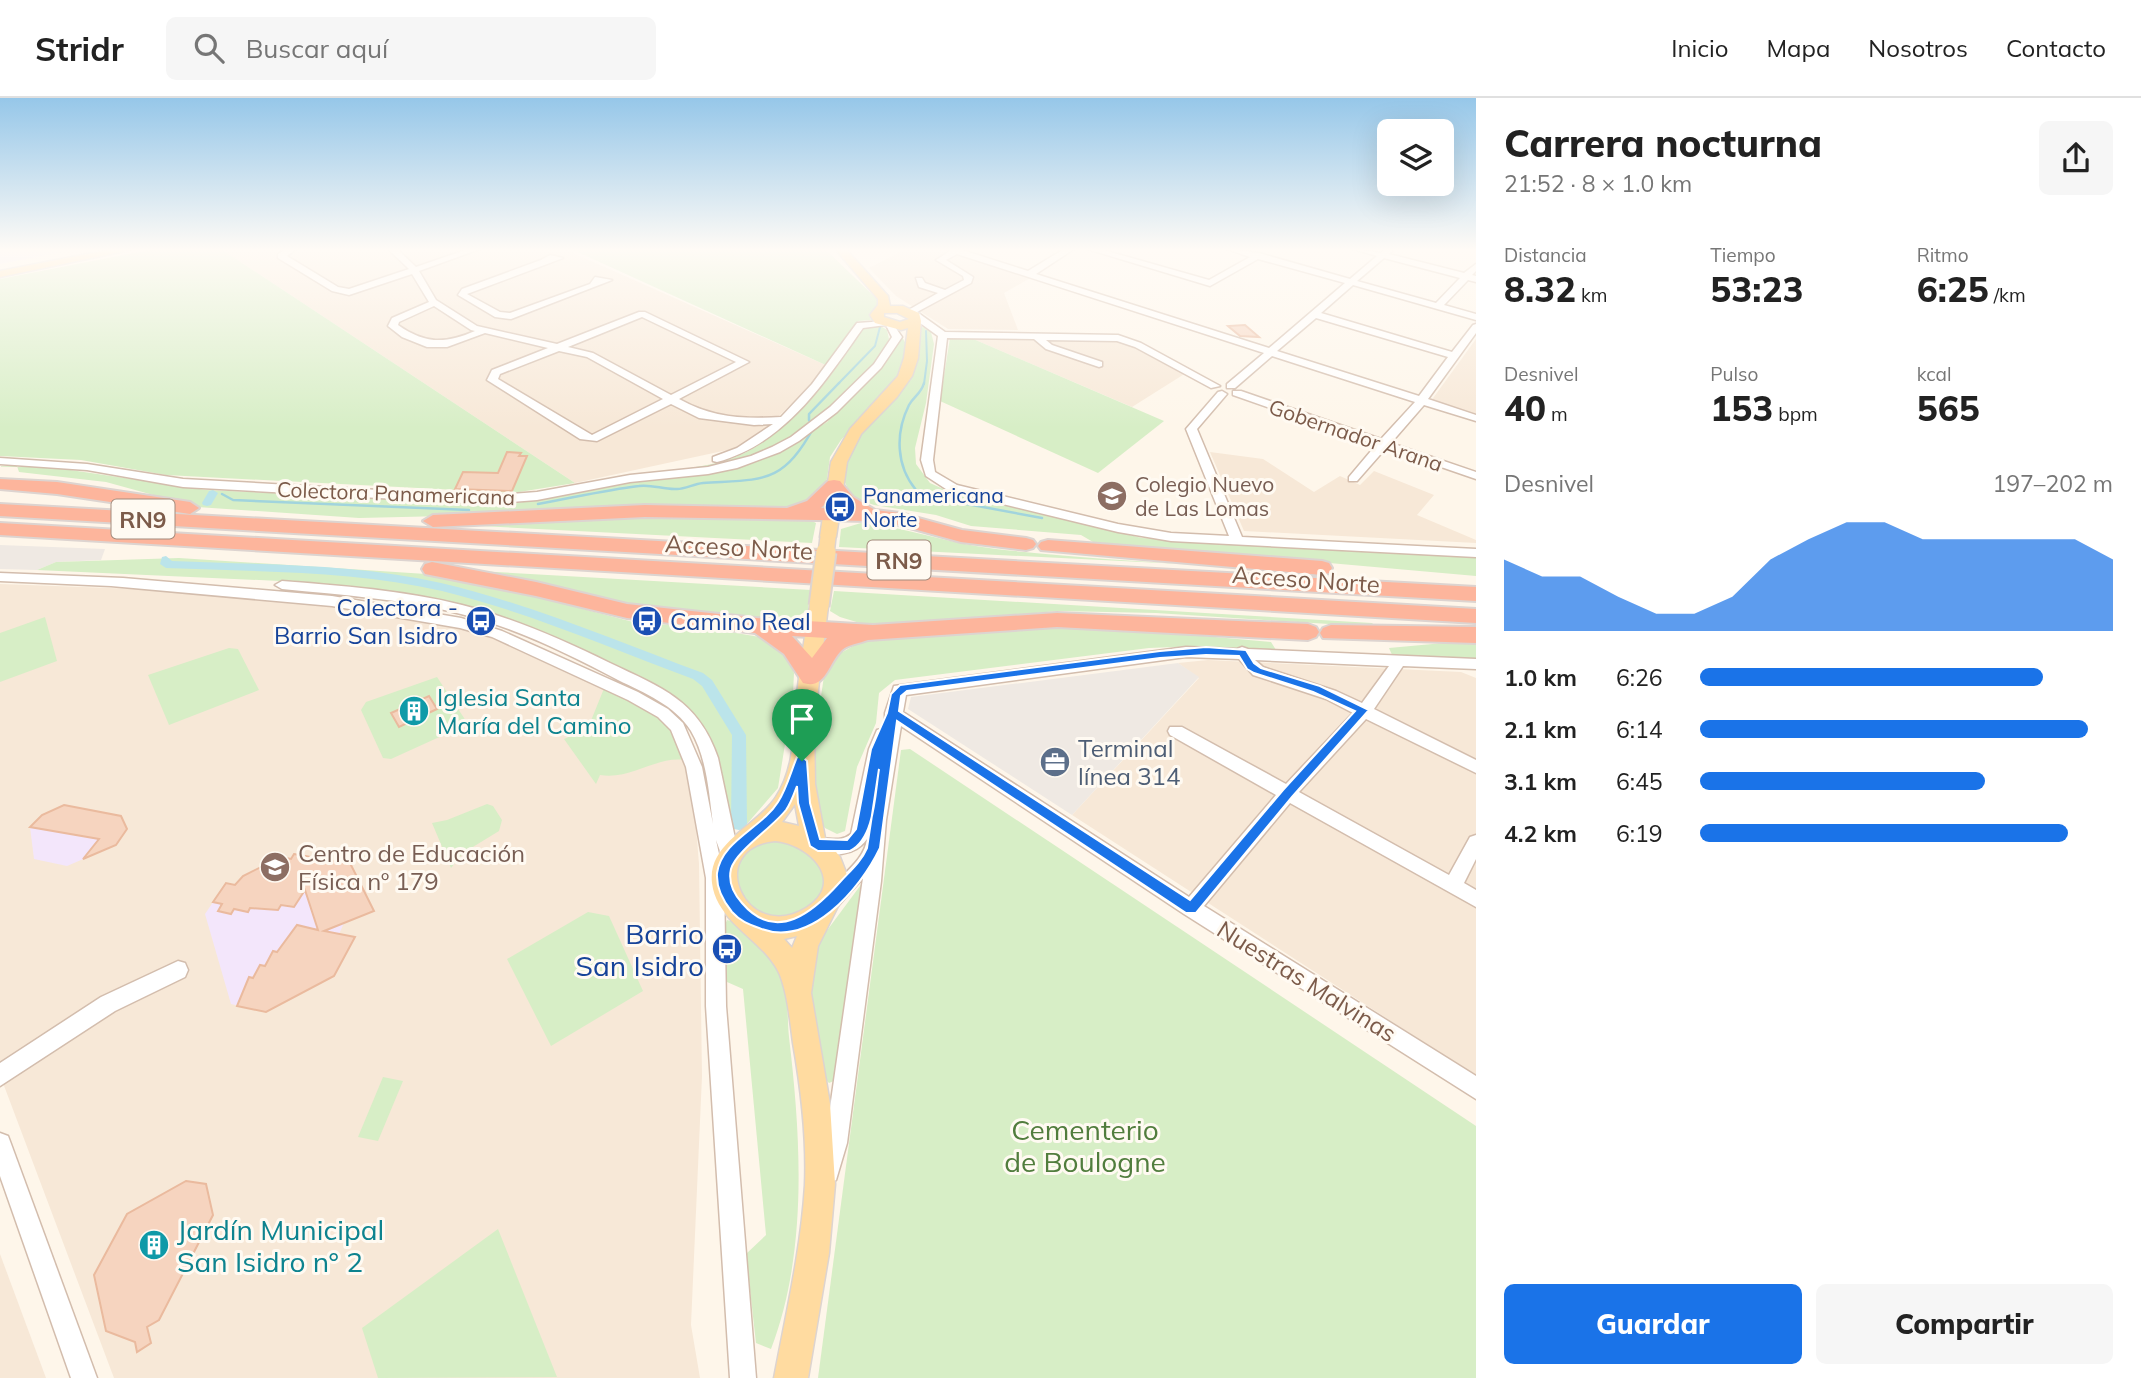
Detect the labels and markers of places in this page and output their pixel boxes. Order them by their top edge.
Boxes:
place label: Colegio Nuevo de Las Lomas [1135,471,1274,521]
school or university icon: Colegio Nuevo de Las Lomas [1095,479,1129,513]
place label: Panamericana Norte [863,482,1004,532]
bus stop icon: Panamericana Norte [823,490,857,524]
place label: Colectora - Barrio San Isidro [274,592,458,650]
bus stop icon: Colectora - Barrio San Isidro [464,604,498,638]
bus stop icon: Camino Real [630,604,664,638]
place label: Camino Real [670,606,811,636]
place label: Iglesia Santa María del Camino [437,682,632,740]
pin [772,689,832,761]
building icon: Iglesia Santa María del Camino [397,694,431,728]
place label: Terminal línea 314 [1078,733,1180,791]
office icon: Terminal línea 314 [1038,745,1072,779]
place label: Centro de Educación Física nº 179 [298,838,525,896]
school or university icon: Centro de Educación Física nº 179 [258,850,292,884]
place label: Barrio San Isidro [575,916,704,983]
bus stop icon: Barrio San Isidro [710,932,744,966]
place label: Jardín Municipal San Isidro n° 2 [177,1212,384,1279]
building icon: Jardín Municipal San Isidro n° 2 [137,1228,171,1262]

